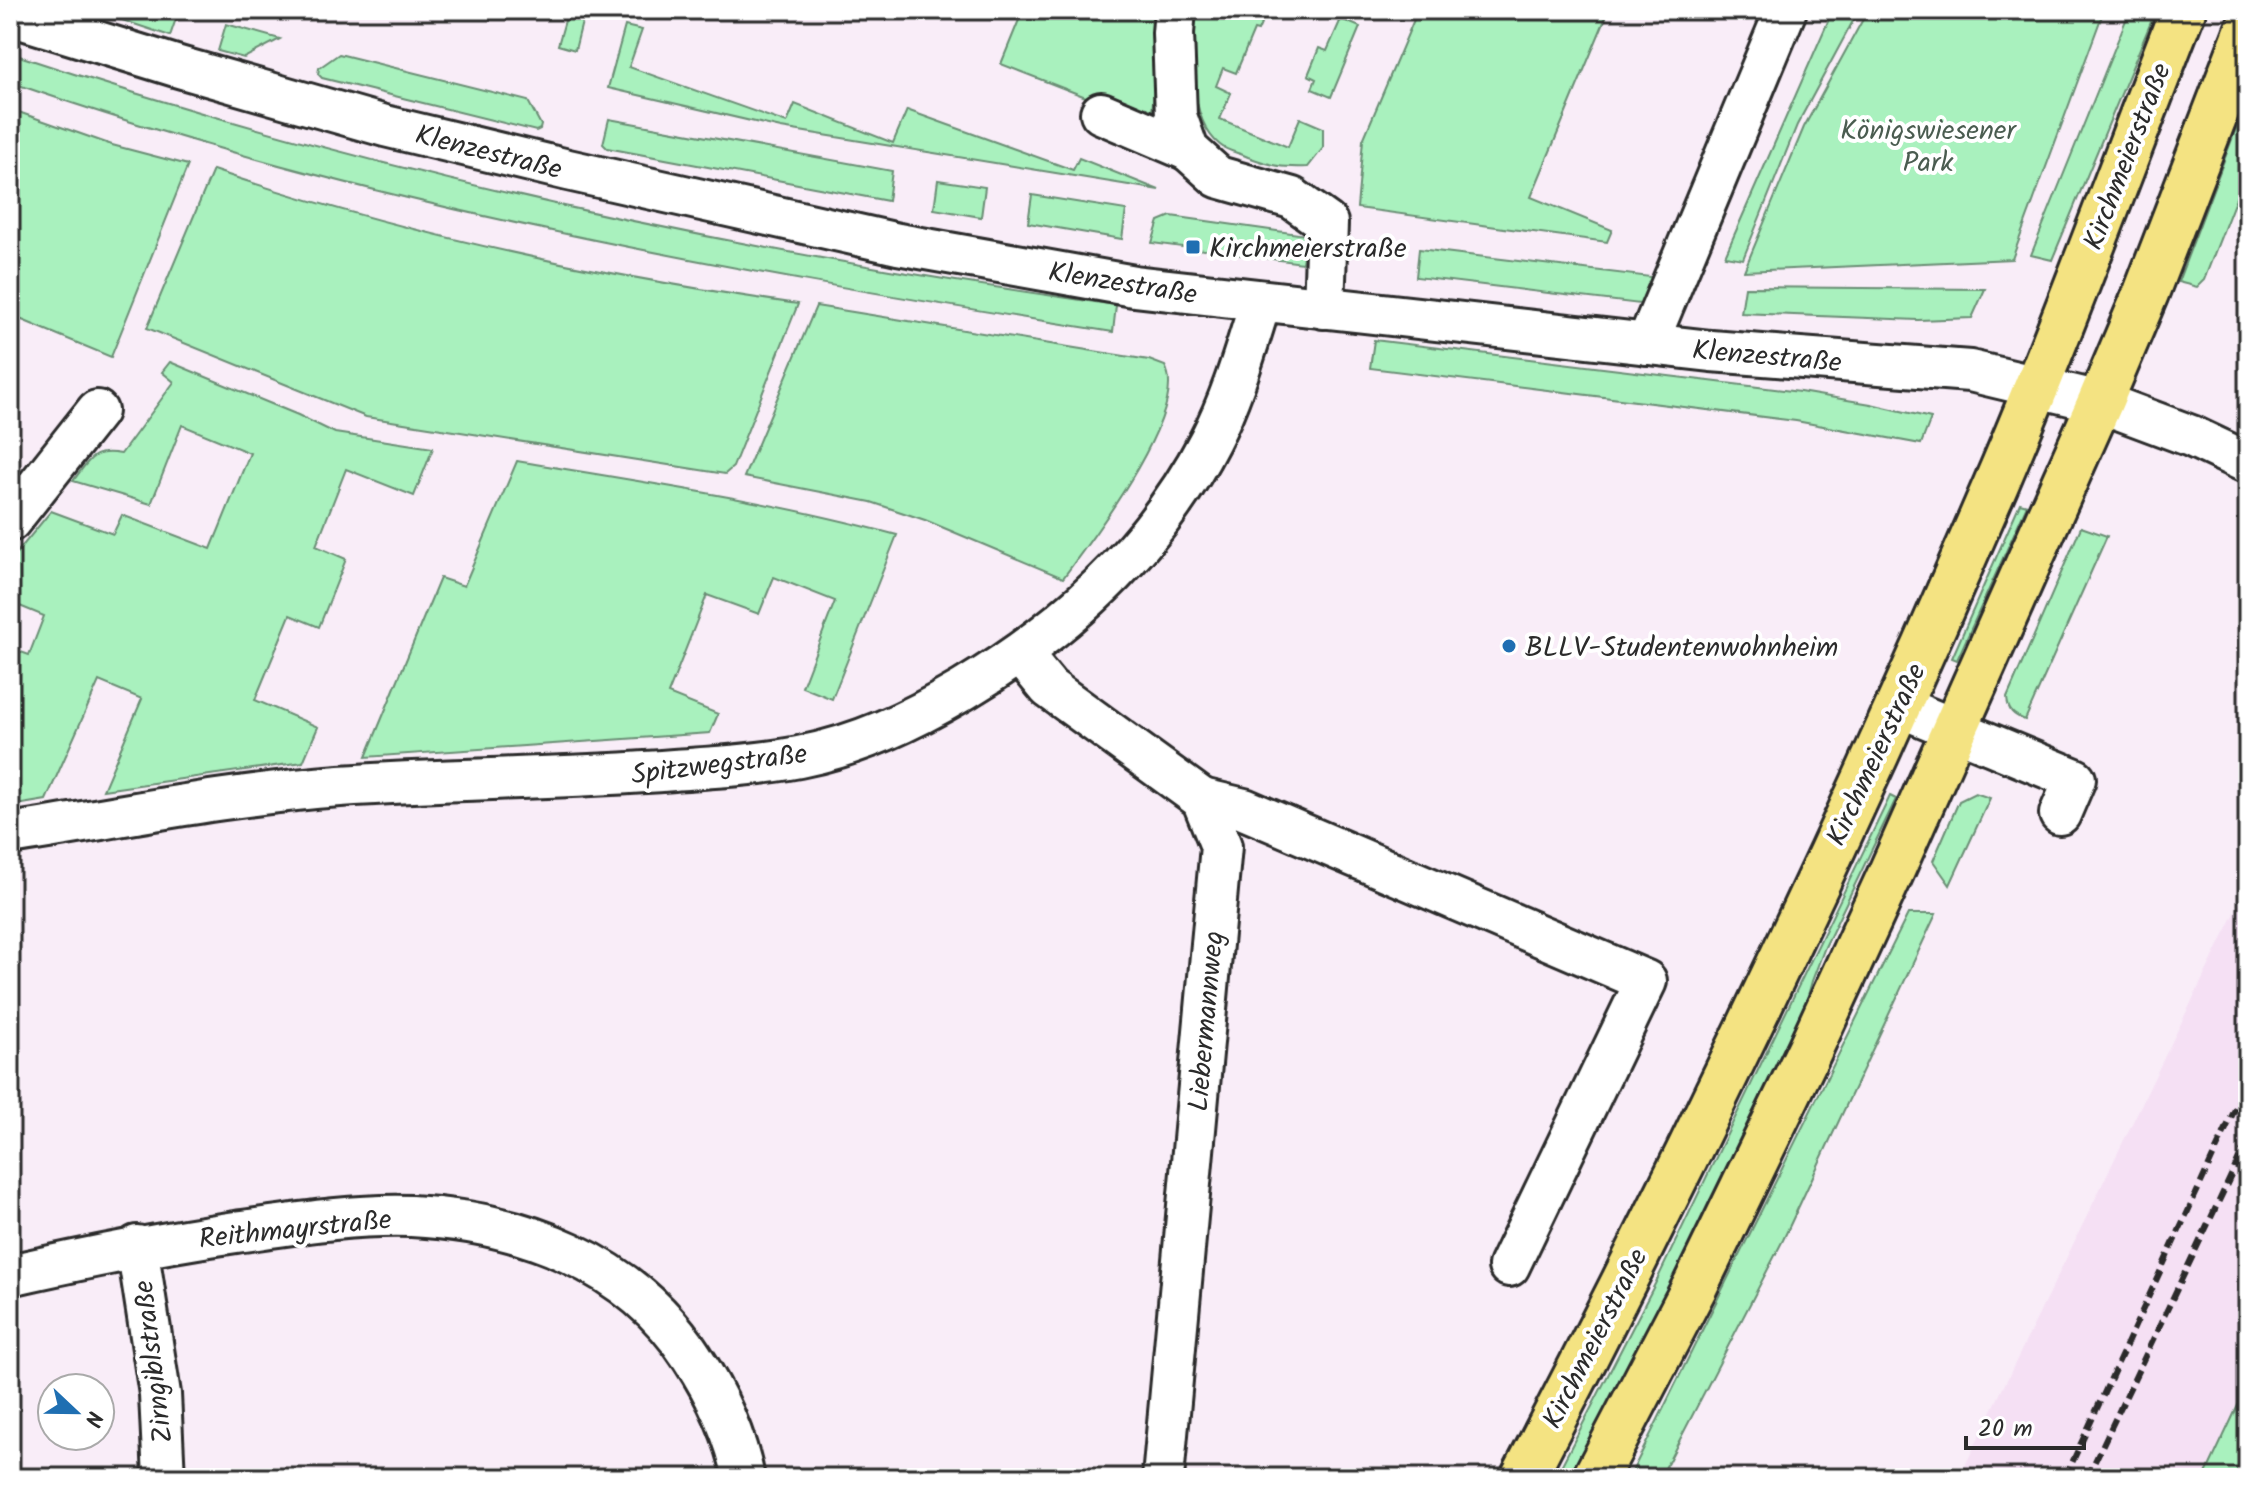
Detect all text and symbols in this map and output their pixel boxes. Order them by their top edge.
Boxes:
street label: Kirchmeierstraße [2072,56,2185,257]
park label: Königswiesener Park [1840,109,2017,186]
street label: Klenzestraße [410,113,567,193]
place label: Kirchmeierstraße [1209,227,1407,272]
marker: Kirchmeierstraße [1184,238,1202,256]
street label: Klenzestraße [1045,251,1201,318]
street label: Klenzestraße [1690,329,1844,386]
place label: BLLV-Studentenwohnheim [1525,626,1838,671]
marker: BLLV-Studentenwohnheim [1500,637,1518,655]
street label: Kirchmeierstraße [1815,656,1940,854]
street label: Spitzwegstraße [629,732,810,799]
street label: Liebermannweg [1177,929,1238,1113]
street label: Reithmayrstraße [197,1198,394,1263]
street label: Kirchmeierstraße [1531,1241,1661,1437]
street label: Zirngiblstraße [122,1277,187,1446]
north arrow [36,1372,116,1452]
scale bar [1966,1400,2084,1450]
text: N [73,1406,111,1432]
text: 20 m [1978,1410,2033,1449]

